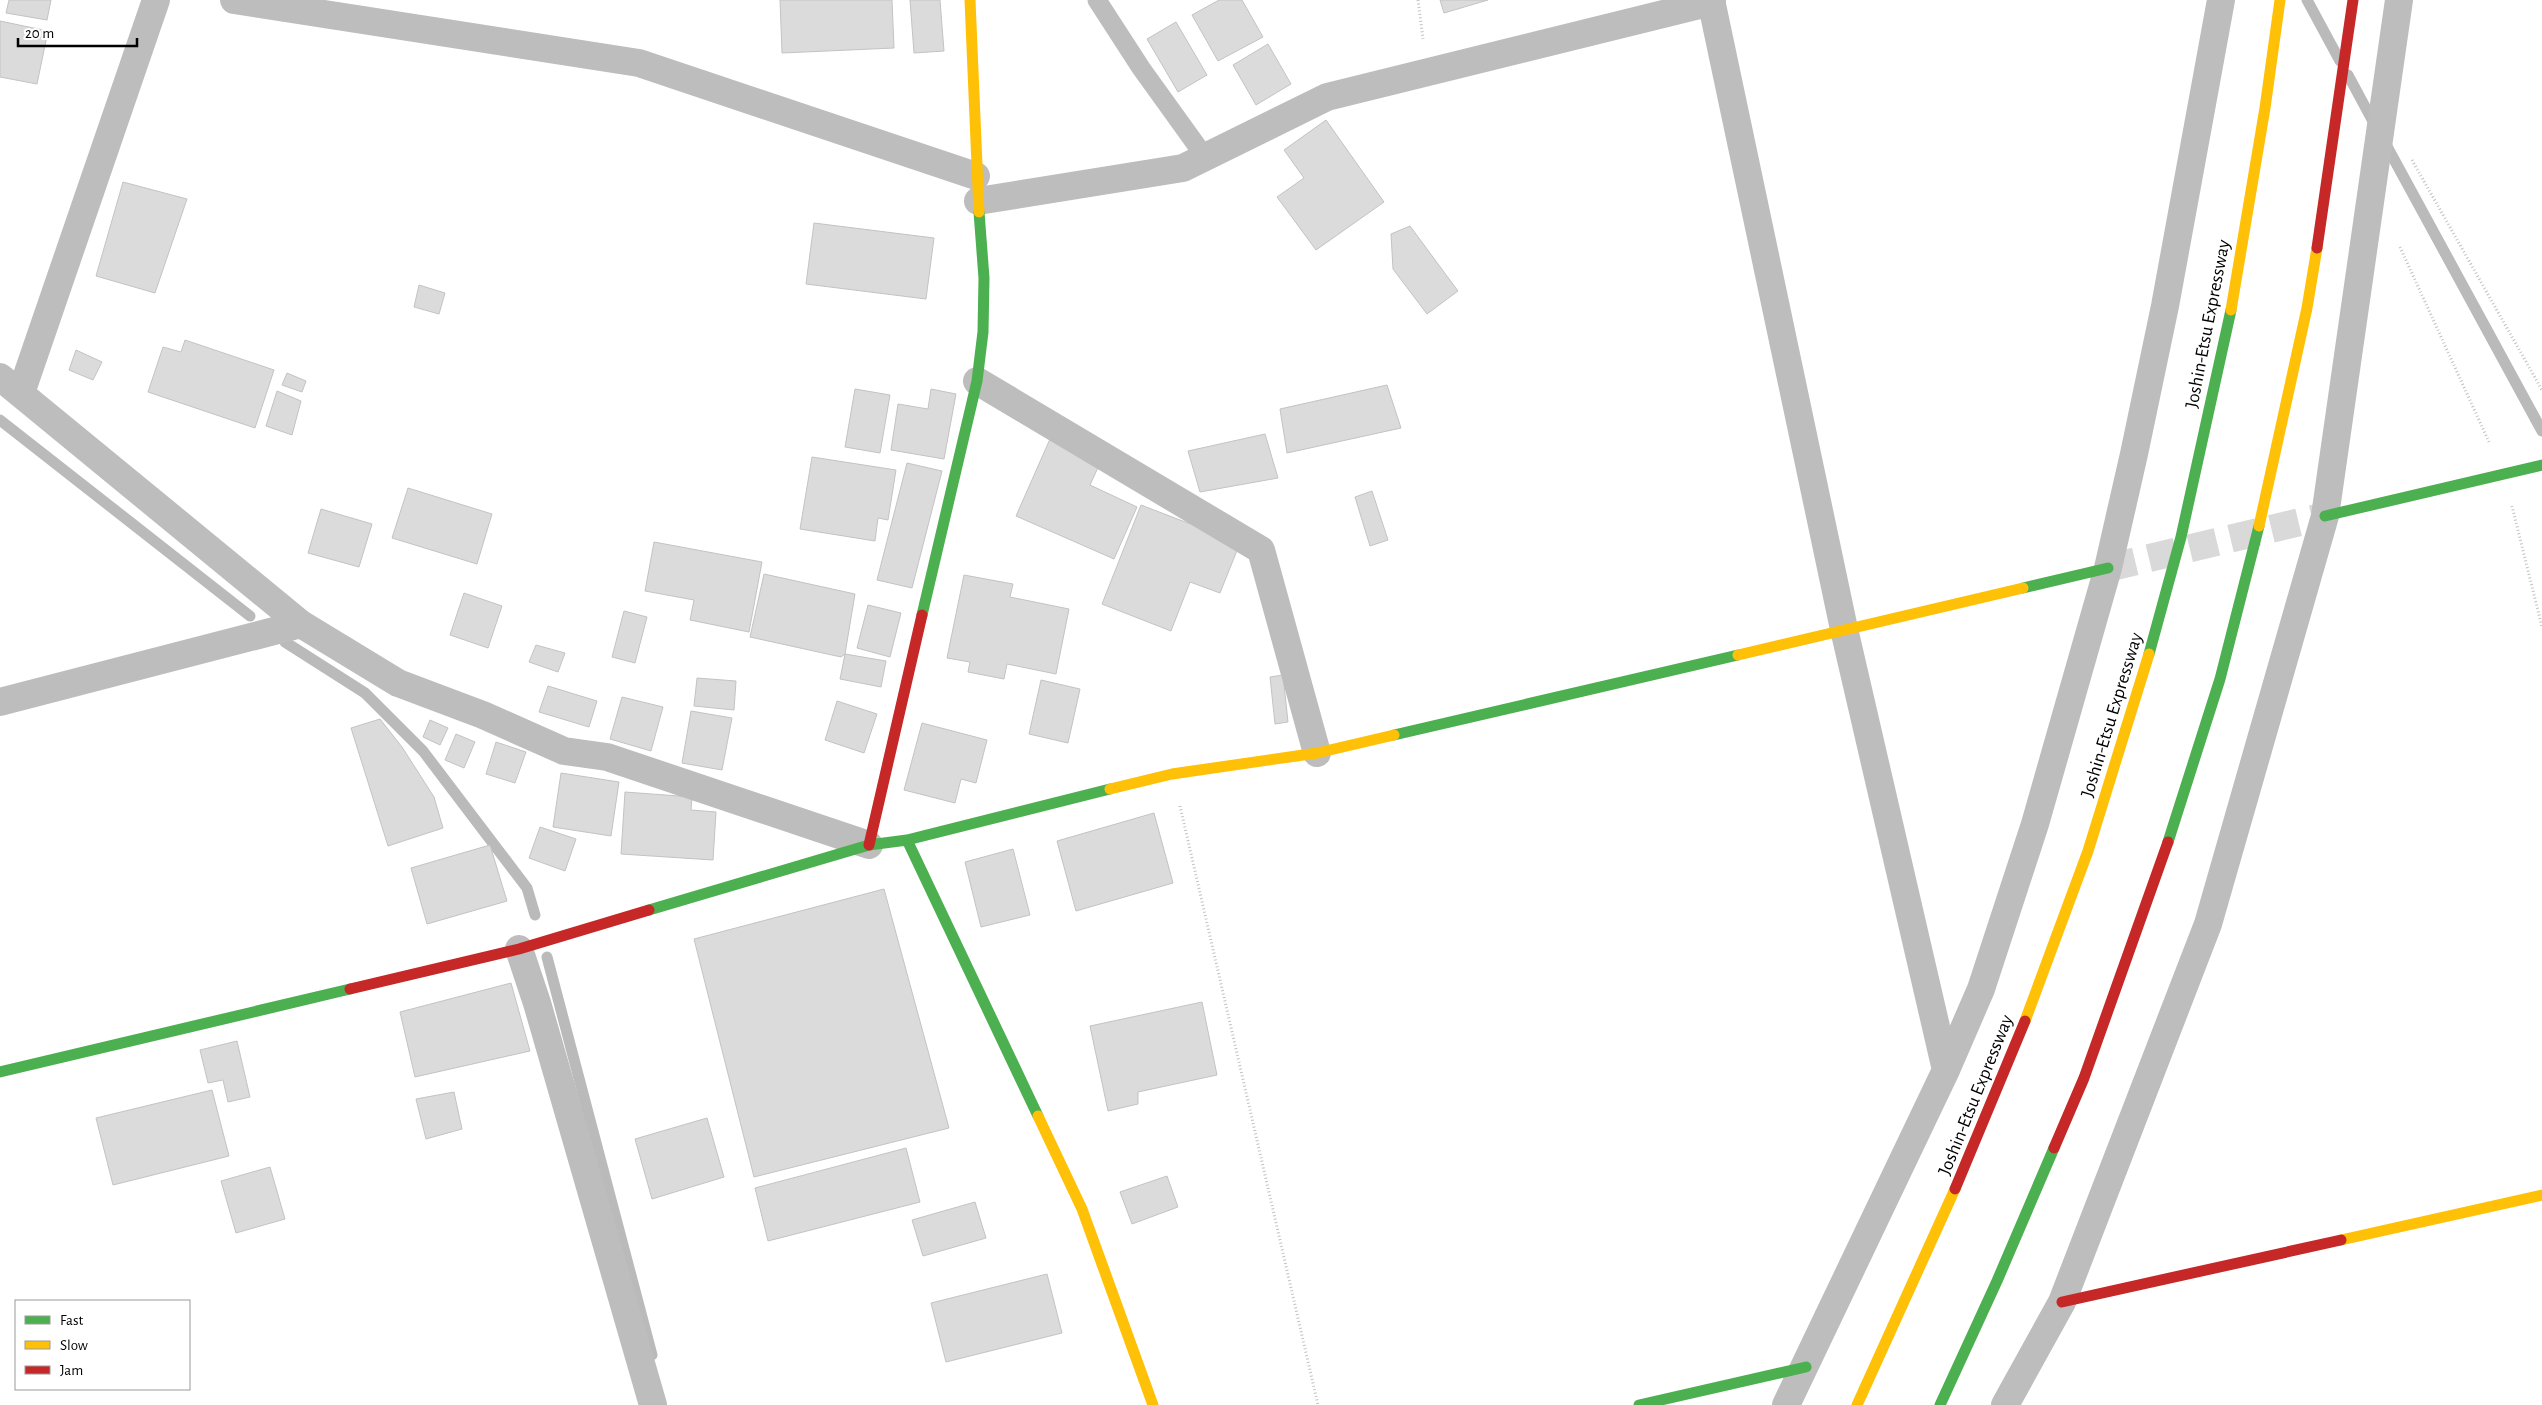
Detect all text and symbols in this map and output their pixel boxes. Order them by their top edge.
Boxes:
scale bar [18,15,136,47]
text: 20 m [25,26,54,41]
street label: Joshin-Etsu Expressway [2182,238,2234,410]
street label: Joshin-Etsu Expressway [2078,630,2146,800]
street label: Joshin-Etsu Expressway [1935,1012,2017,1178]
legend [15,1300,190,1390]
text: Fast [60,1313,84,1328]
text: Slow [60,1338,88,1353]
text: Jam [60,1363,83,1378]

